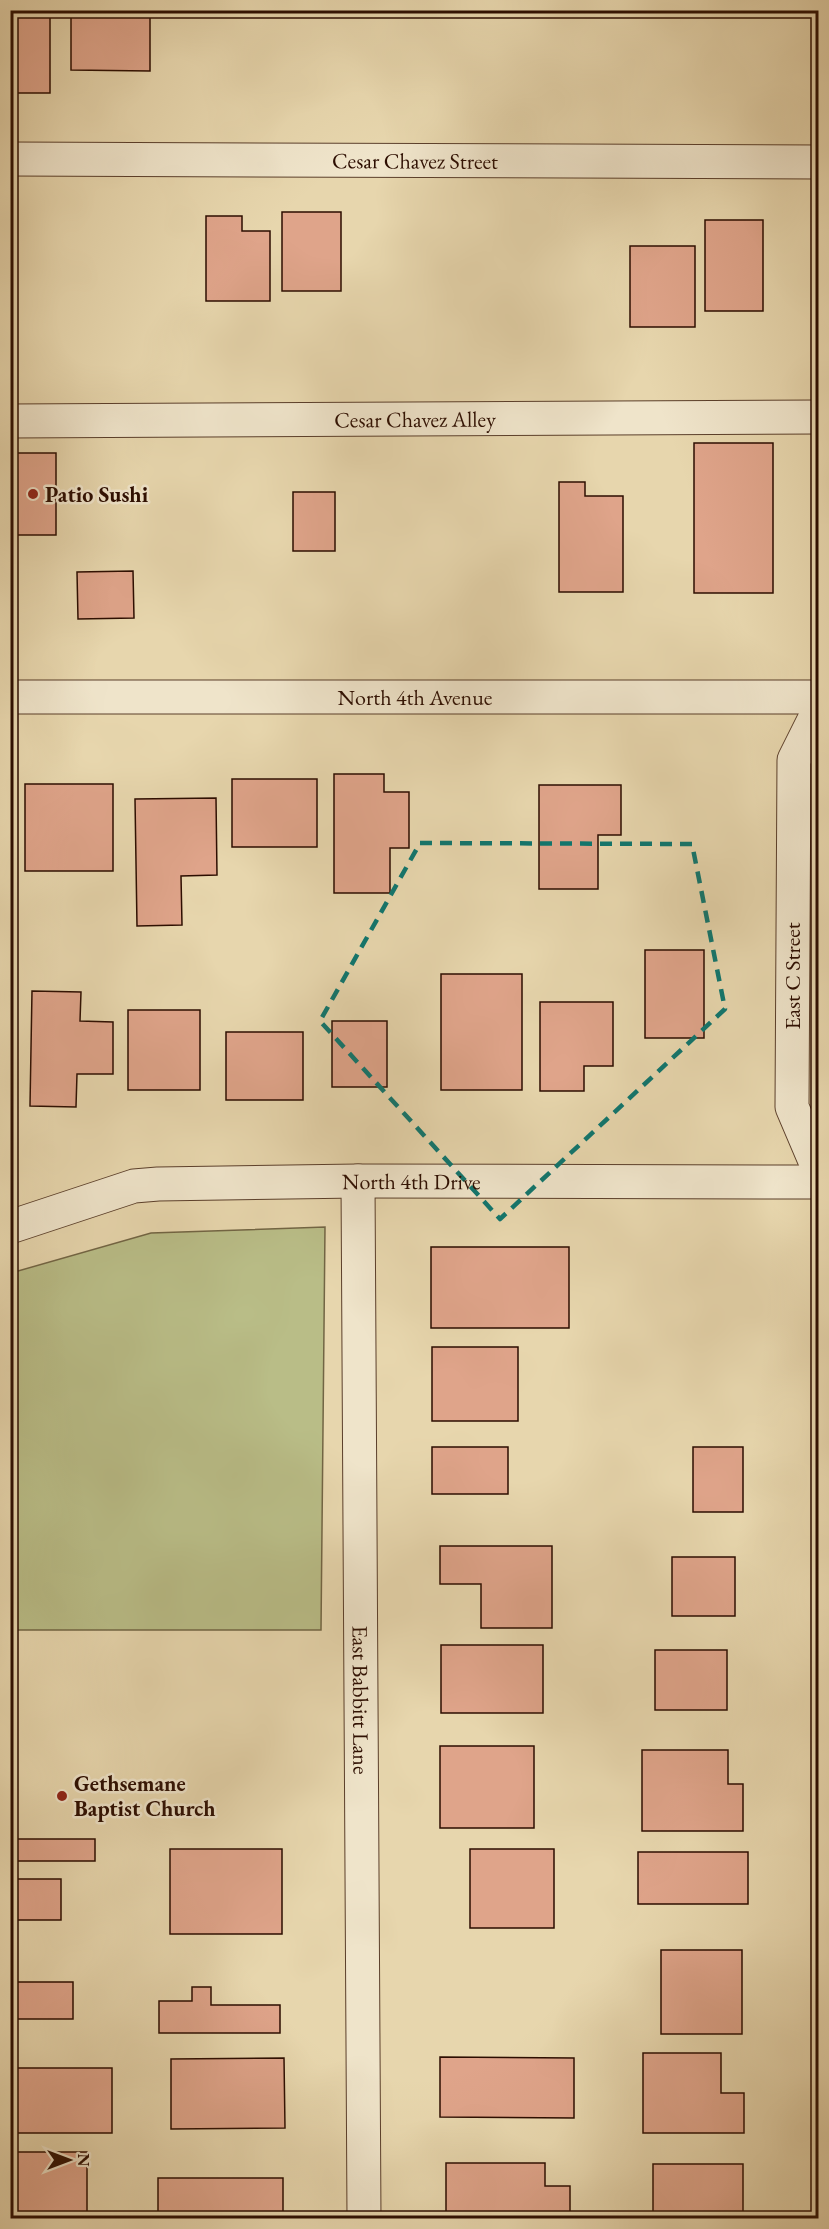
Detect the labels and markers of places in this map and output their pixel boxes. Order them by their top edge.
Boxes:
place label: Patio Sushi [45,480,149,509]
marker: Patio Sushi [26,487,40,501]
place label: Gethsemane Baptist Church [74,1769,216,1823]
marker: Gethsemane Baptist Church [55,1789,69,1803]

